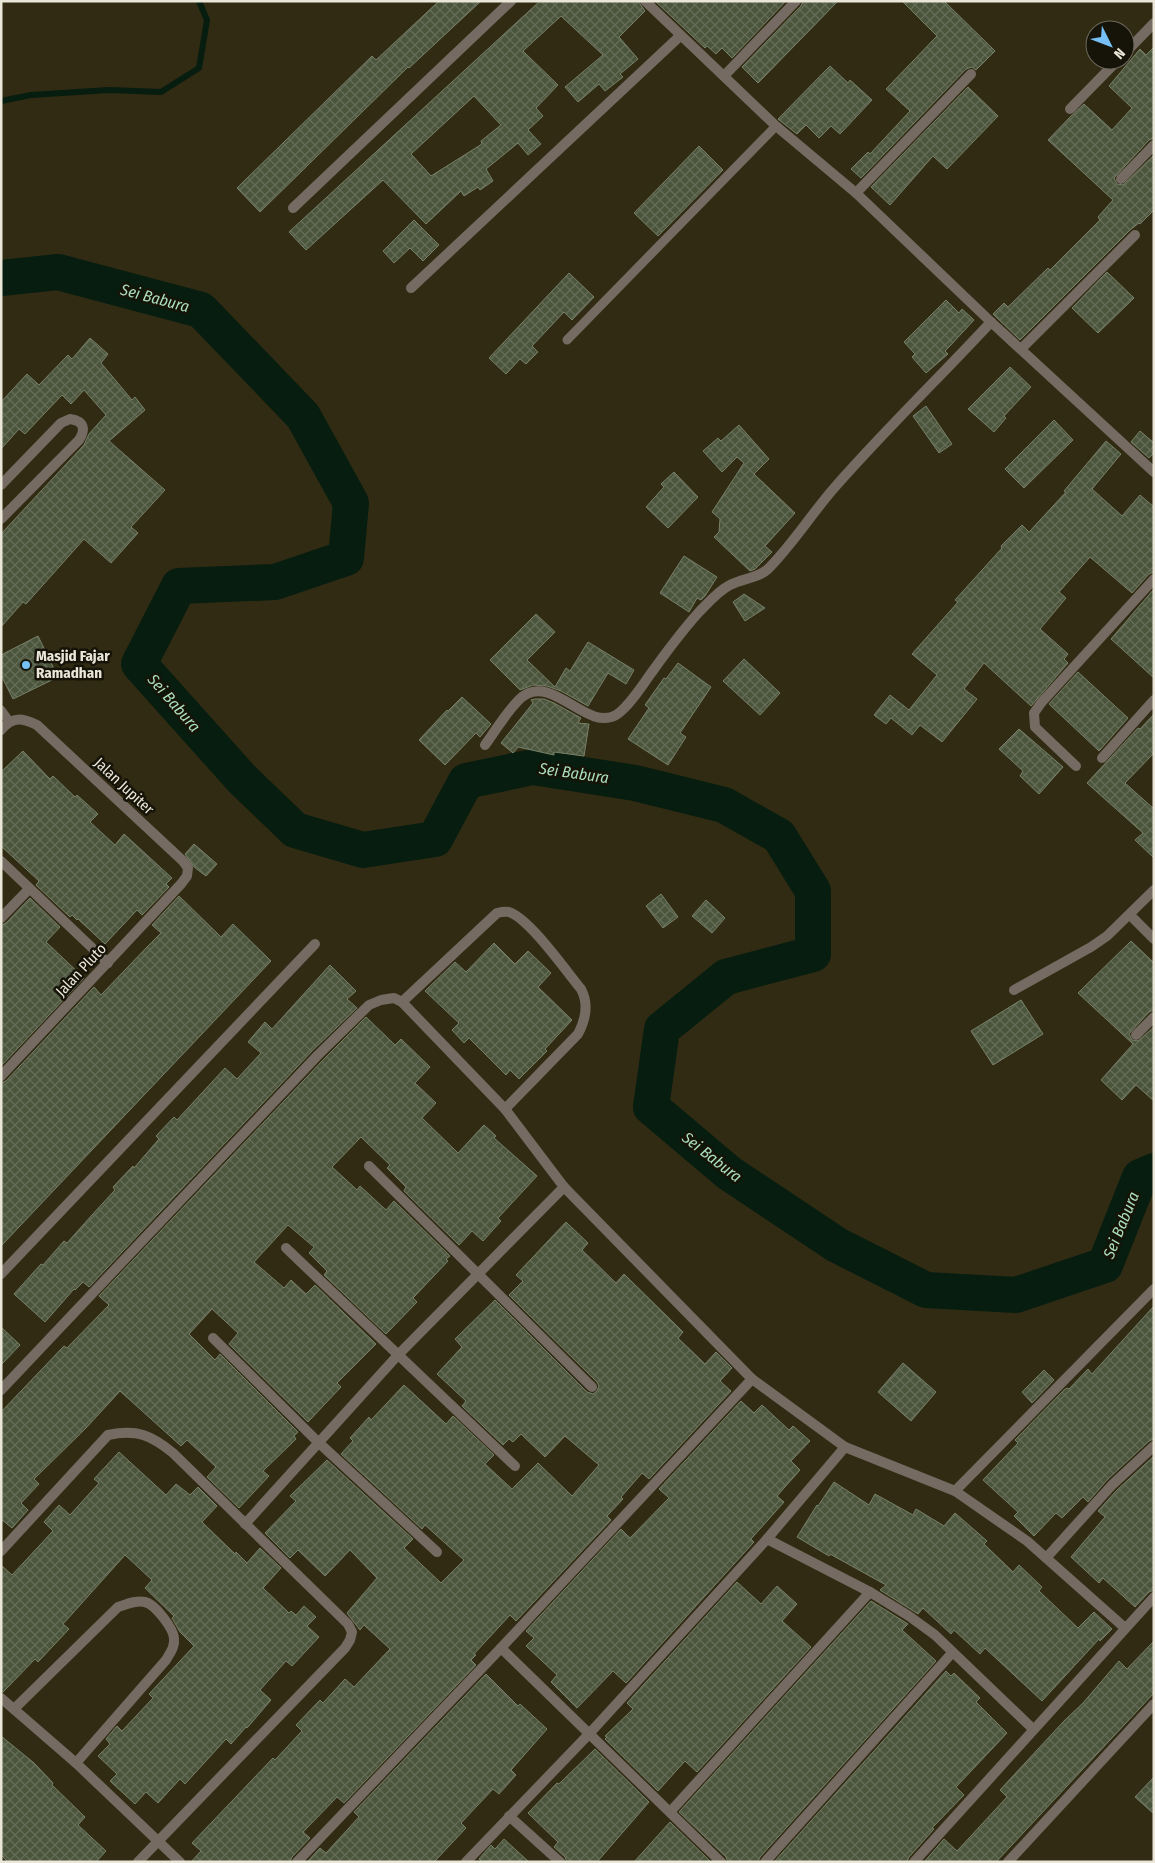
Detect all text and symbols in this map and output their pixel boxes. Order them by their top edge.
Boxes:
north arrow [1085,20,1135,70]
text: N [1110,45,1128,62]
water label: Sei Babura [118,279,191,316]
place label: Masjid Fajar Ramadhan [36,647,110,682]
marker: Masjid Fajar Ramadhan [20,659,32,671]
water label: Sei Babura [143,669,204,736]
street label: Jalan Jupiter [90,754,158,819]
water label: Sei Babura [537,759,610,787]
street label: Jalan Pluto [52,940,110,1000]
water label: Sei Babura [678,1127,746,1186]
water label: Sei Babura [1099,1189,1143,1262]

